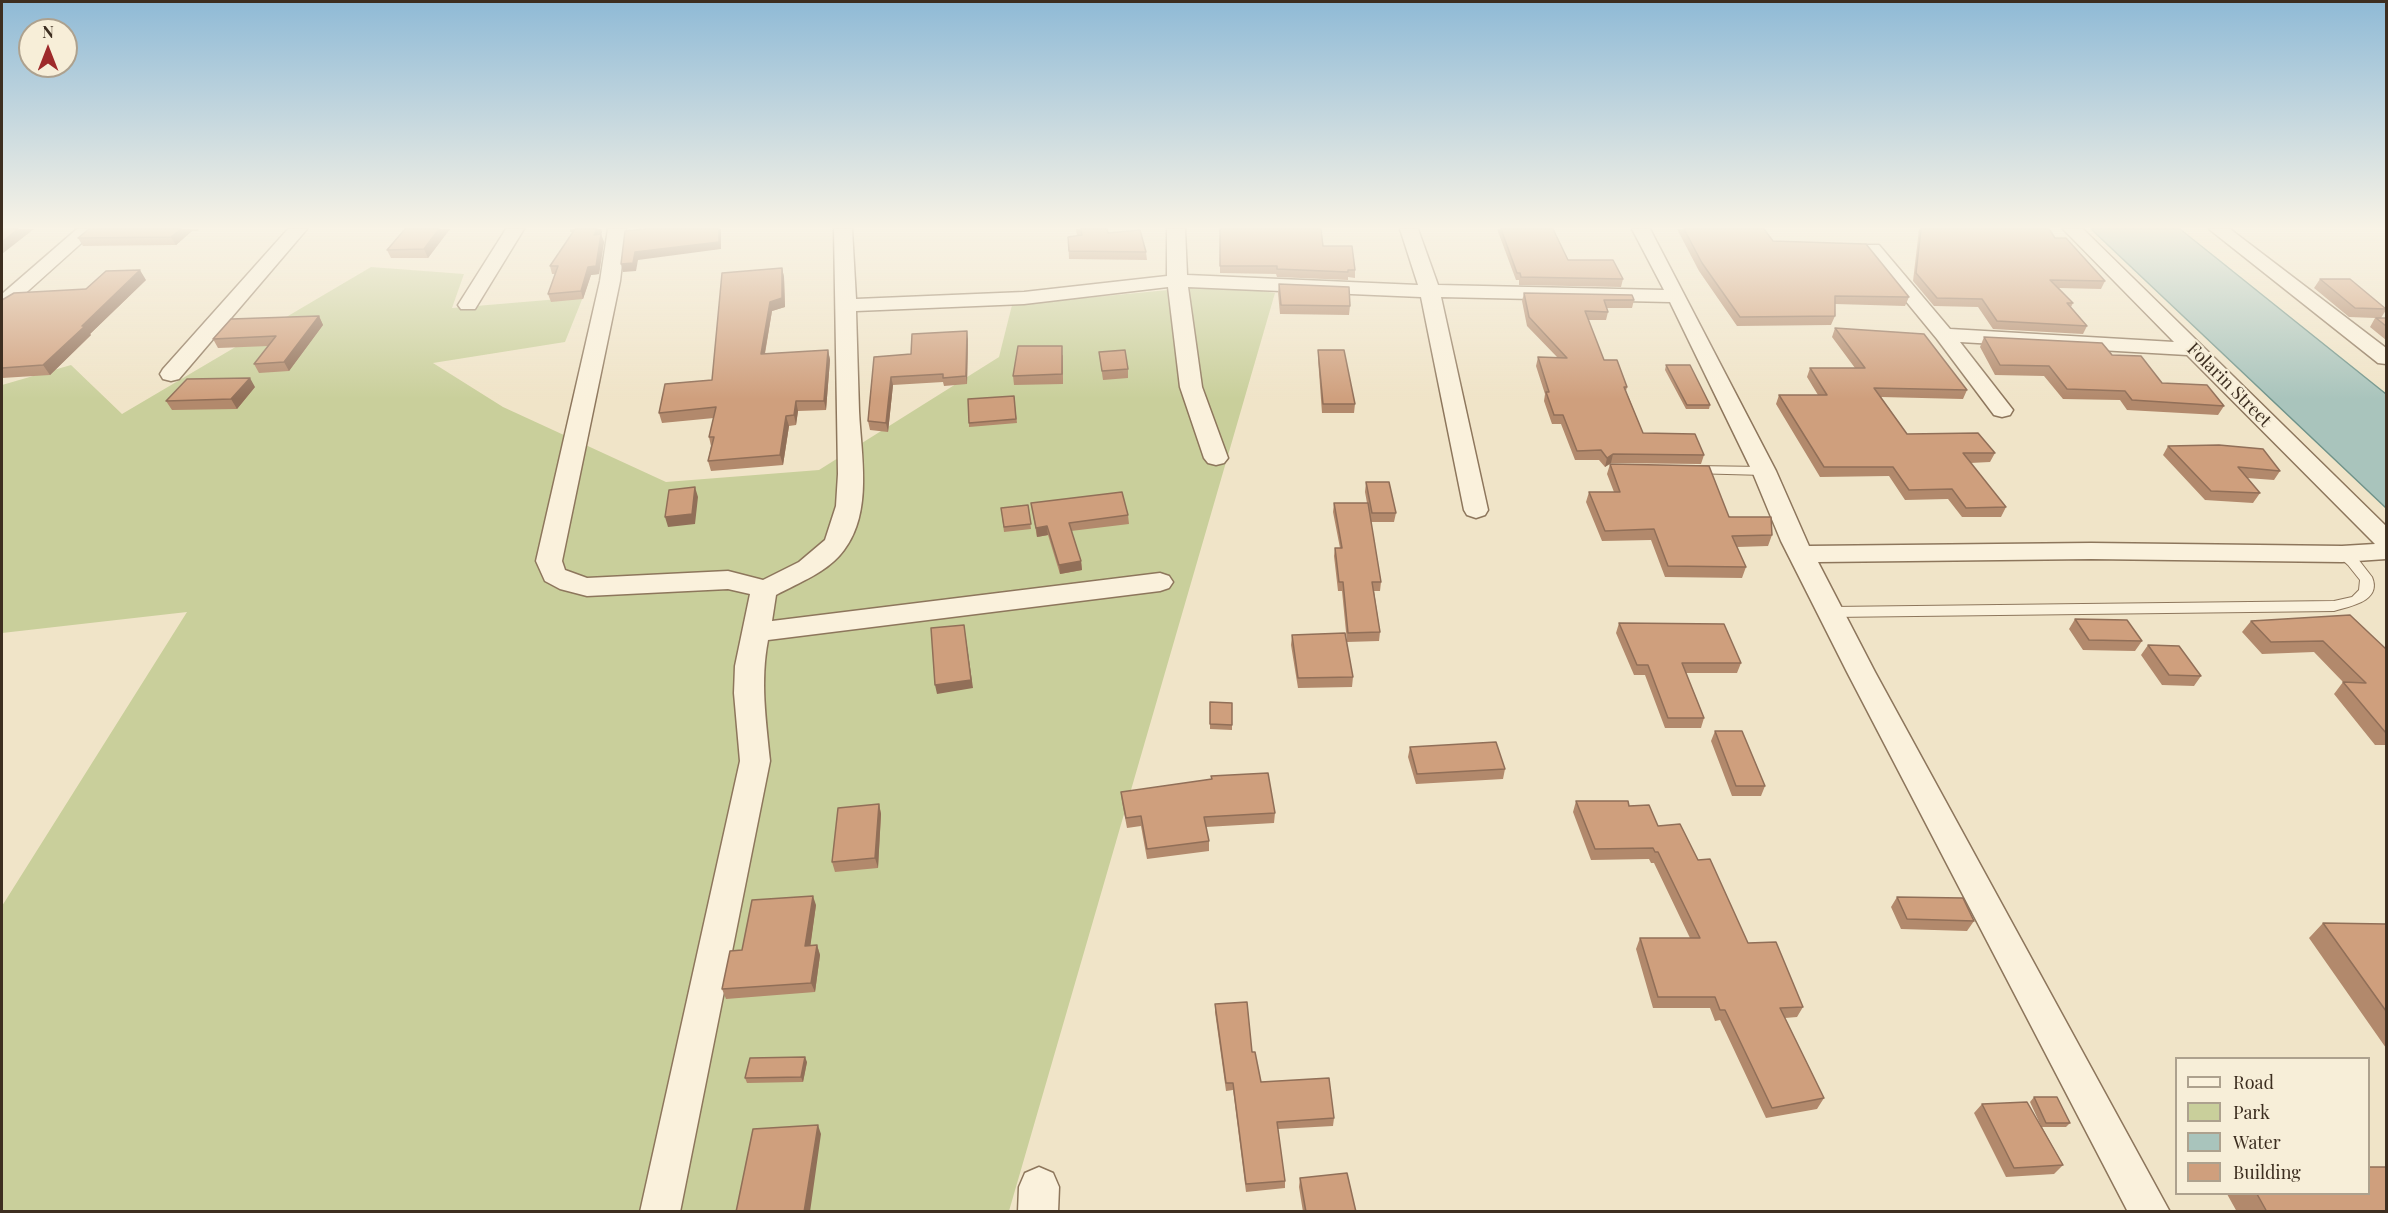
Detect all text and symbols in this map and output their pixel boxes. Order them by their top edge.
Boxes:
north arrow [18,18,78,78]
text: N [42,21,54,42]
street label: Folarin Street [2182,338,2276,432]
legend [2175,1057,2370,1195]
text: Road [2233,1070,2274,1094]
text: Park [2233,1100,2270,1124]
text: Water [2233,1130,2281,1154]
text: Building [2233,1160,2301,1184]

